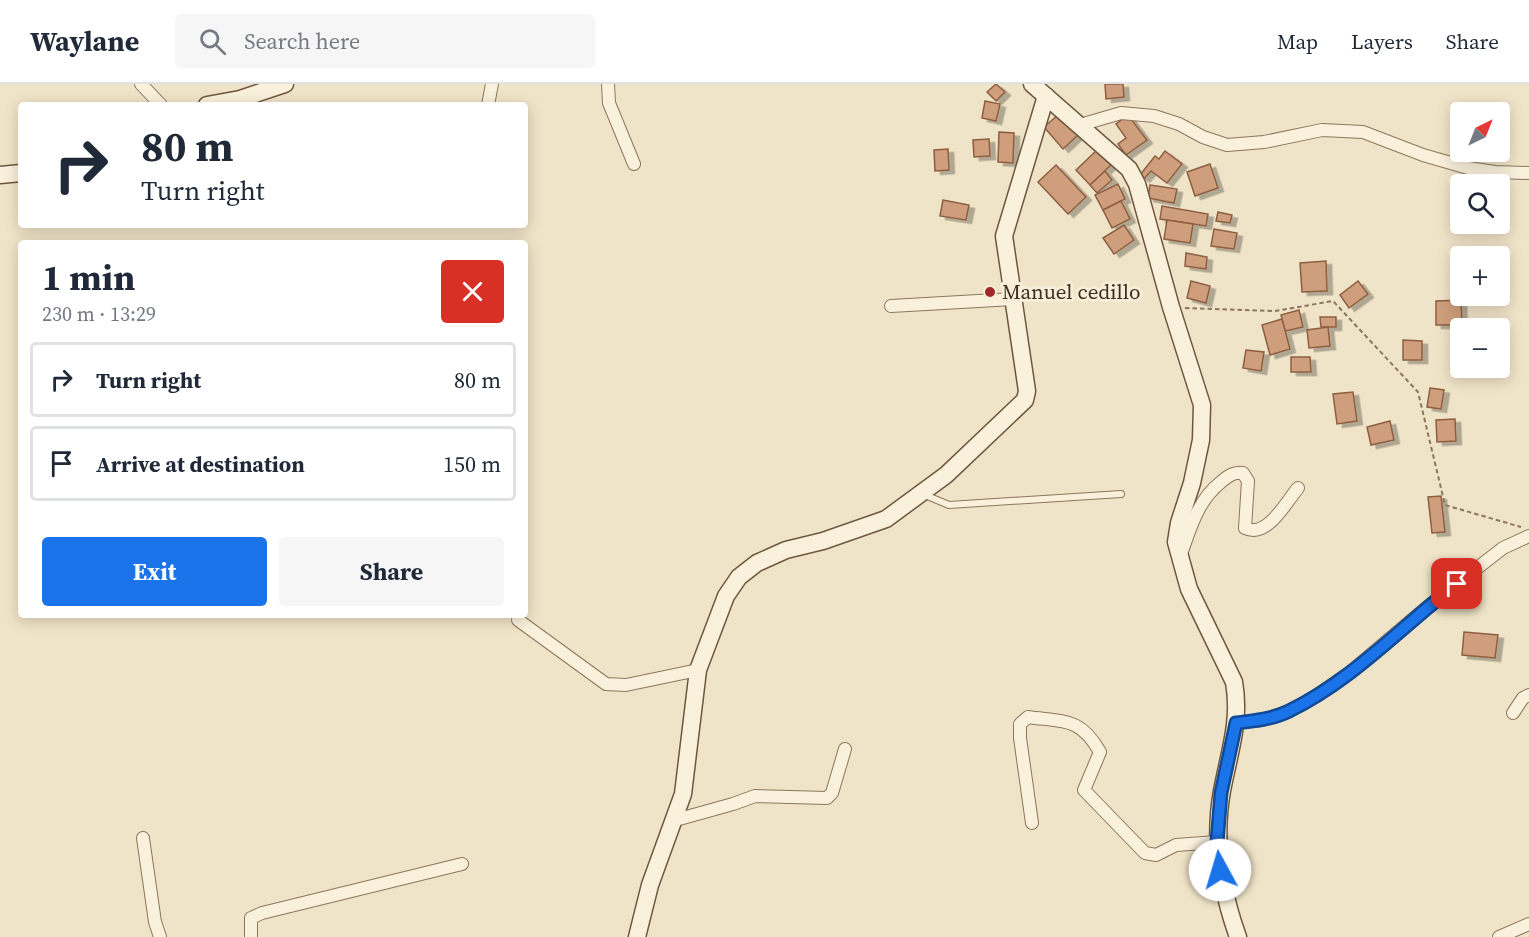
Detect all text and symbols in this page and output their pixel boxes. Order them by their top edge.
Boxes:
search box [175,14,595,68]
text: Waylane [30,22,139,60]
icon: search [196,25,229,58]
text: Search here [244,26,360,56]
text: Map [1277,27,1318,56]
text: Layers [1351,27,1413,56]
text: Share [1446,27,1499,56]
north arrow [1450,102,1510,162]
map controls [1450,102,1510,378]
text: 80 m [141,117,234,175]
icon: right [42,126,120,204]
text: Turn right [141,172,265,209]
button: search [1450,174,1510,234]
button: + [1450,246,1510,306]
text: 1 min [42,253,135,302]
button: close [441,260,504,323]
place label: Manuel cedillo [1002,277,1141,306]
marker: Manuel cedillo [983,285,997,299]
text: 230 m · 13:29 [42,300,156,328]
button: − [1450,318,1510,378]
icon: right [45,363,78,396]
text: Turn right [96,365,201,395]
text: 80 m [454,365,501,395]
icon: arrive [45,447,78,480]
text: Arrive at destination [96,449,305,479]
text: 150 m [443,449,501,479]
button: Exit [42,537,267,606]
button: Share [279,537,504,606]
pin [1431,558,1482,609]
icon: arrive [1440,567,1473,600]
position arrow [1188,838,1252,902]

